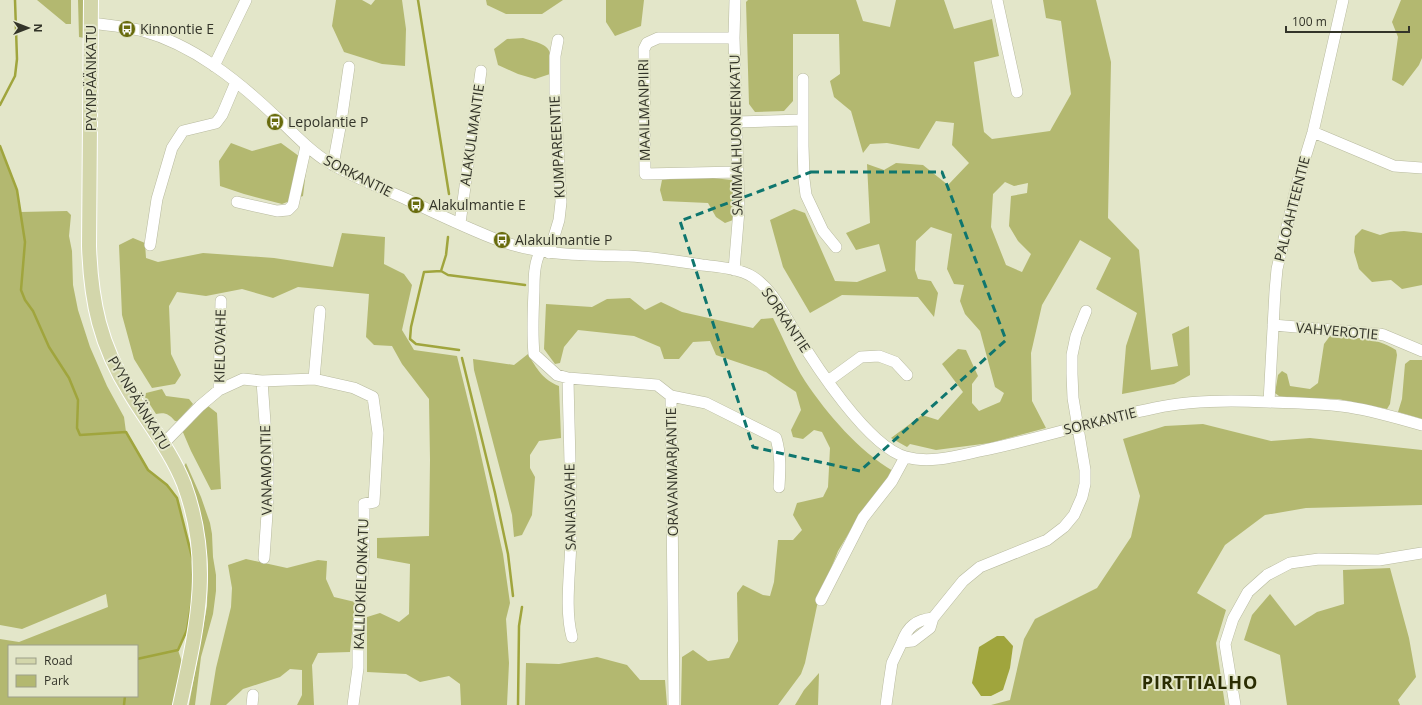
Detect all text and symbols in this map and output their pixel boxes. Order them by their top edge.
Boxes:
north arrow [8,8,48,48]
scale bar [1286,8,1409,34]
text: 100 m [1292,13,1327,30]
bus stop icon: Kinnontie E [117,19,137,39]
place label: Kinnontie E [140,19,214,38]
text: N [31,24,46,32]
street label: PYYNPÄÄNKATU [81,25,100,131]
street label: SAMMALHUONEENKATU [725,54,746,216]
street label: MAAILMANPIIRI [633,59,654,161]
street label: ALAKULMANTIE [455,83,488,187]
street label: KUMPAREENTIE [544,95,569,199]
bus stop icon: Lepolantie P [265,112,285,132]
place label: Lepolantie P [288,112,369,131]
street label: SORKANTIE [321,150,396,201]
street label: PALOAHTEENTIE [1269,154,1314,264]
bus stop icon: Alakulmantie E [406,195,426,215]
place label: Alakulmantie E [429,195,526,214]
bus stop icon: Alakulmantie P [492,230,512,250]
place label: Alakulmantie P [515,230,612,249]
street label: SORKANTIE [758,283,815,356]
street label: KIELOVAHE [209,309,230,383]
street label: VAHVEROTIE [1295,317,1379,344]
street label: PYYNPÄÄNKATU [104,352,175,453]
street label: SORKANTIE [1061,402,1138,439]
street label: ORAVANMARJANTIE [661,407,682,537]
street label: VANAMONTIE [255,425,276,515]
street label: SANIAISVAHE [559,463,580,551]
street label: KALLIOKIELONKATU [349,518,372,650]
legend [8,645,138,697]
text: Road [44,652,73,669]
district label: PIRTTIALHO [1142,670,1258,694]
text: Park [44,672,70,689]

